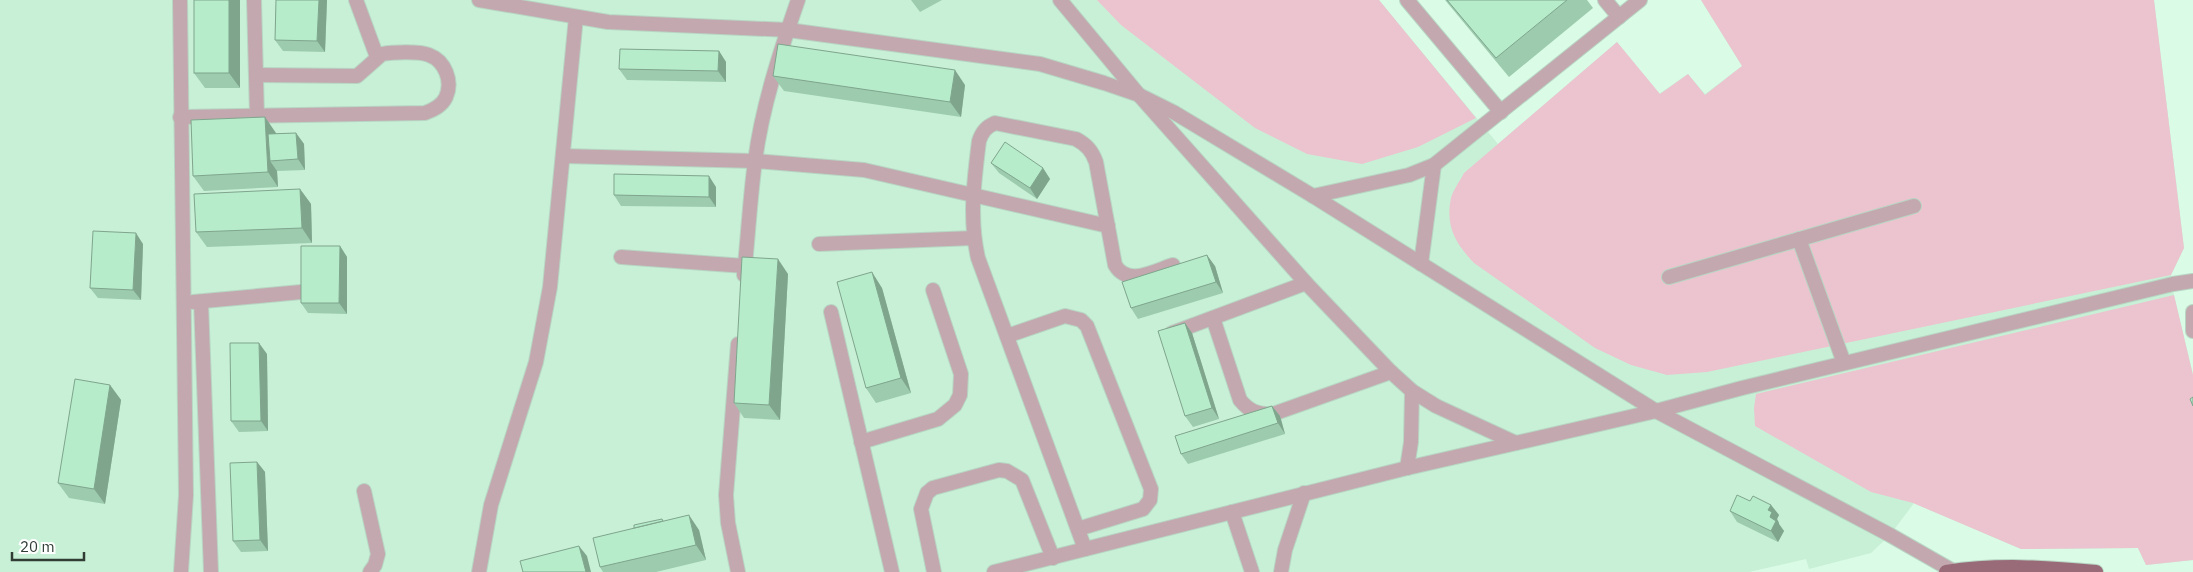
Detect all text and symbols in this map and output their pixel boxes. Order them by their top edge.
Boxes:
scale bar [12,530,85,562]
text: 20 m [20,537,55,556]

